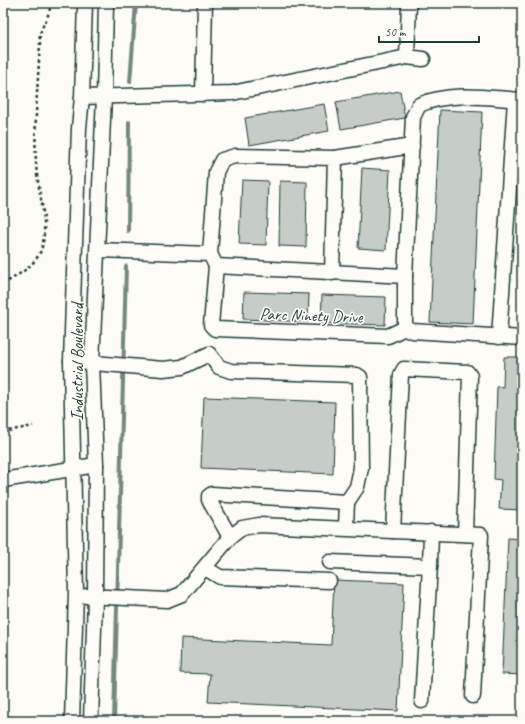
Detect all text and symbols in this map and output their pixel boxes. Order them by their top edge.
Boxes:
scale bar [379,18,479,44]
text: 50 m [385,24,407,40]
street label: Industrial Boulevard [67,301,88,421]
street label: Parc Ninety Drive [259,303,364,328]

